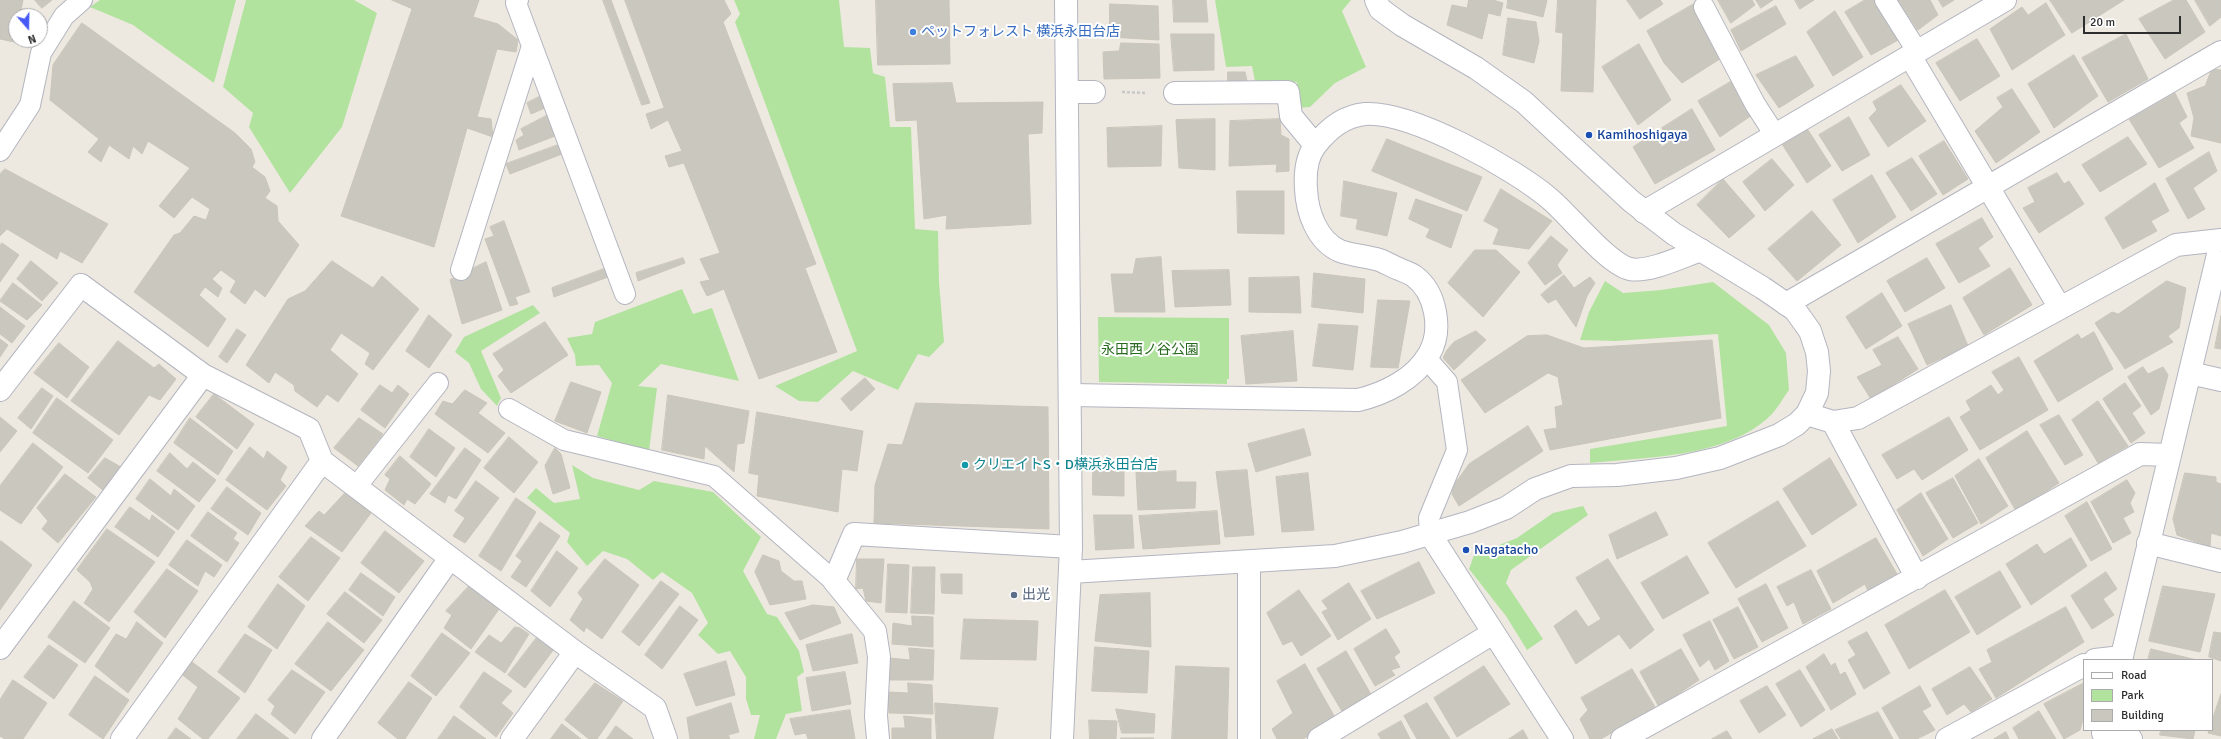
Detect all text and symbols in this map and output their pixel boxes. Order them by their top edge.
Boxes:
north arrow [8,8,48,48]
scale bar [2085,8,2183,34]
text: 20 m [2090,15,2115,30]
place label: ペットフォレスト 横浜永田台店 [921,24,1120,40]
marker: ペットフォレスト 横浜永田台店 [908,27,918,37]
text: N [26,31,38,46]
place label: Kamihoshigaya [1597,127,1688,143]
marker: Kamihoshigaya [1584,130,1594,140]
park label: 永田西ノ谷公園 [1101,342,1199,358]
place label: クリエイトS・D横浜永田台店 [973,457,1158,473]
marker: クリエイトS・D横浜永田台店 [960,460,970,470]
place label: Nagatacho [1474,542,1538,558]
marker: Nagatacho [1461,545,1471,555]
place label: 出光 [1022,587,1050,603]
marker: 出光 [1009,590,1019,600]
legend [2083,659,2213,731]
text: Road [2121,668,2147,683]
text: Park [2121,688,2144,703]
text: Building [2121,708,2164,723]

